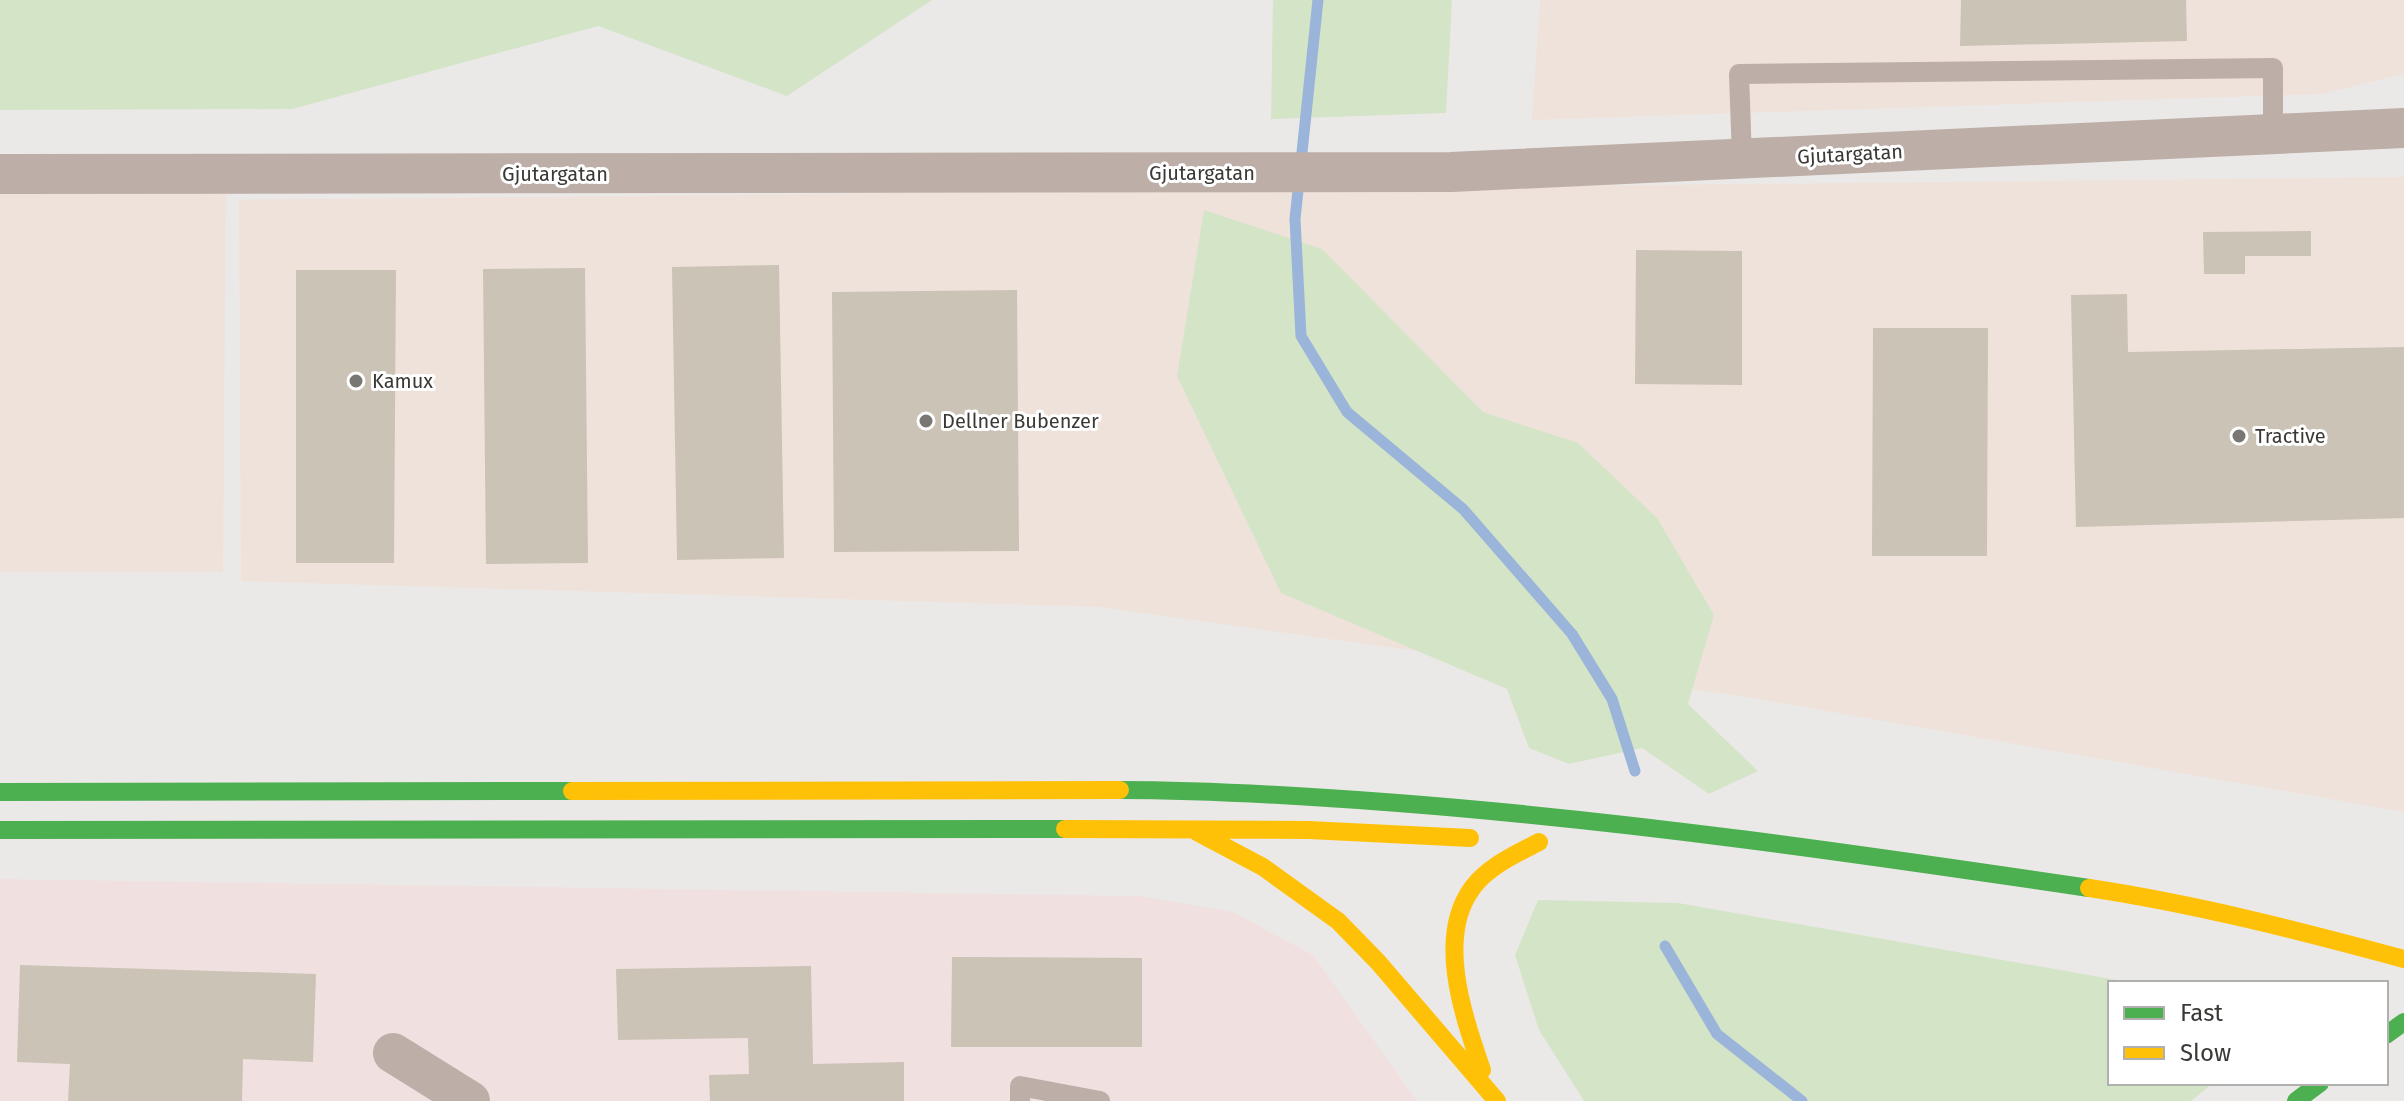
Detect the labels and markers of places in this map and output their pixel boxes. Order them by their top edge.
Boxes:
place label: Kamux [372,369,433,393]
marker: Kamux [347,372,365,390]
place label: Dellner Bubenzer [942,409,1099,433]
marker: Dellner Bubenzer [917,412,935,430]
place label: Tractive [2255,424,2326,448]
marker: Tractive [2230,427,2248,445]

